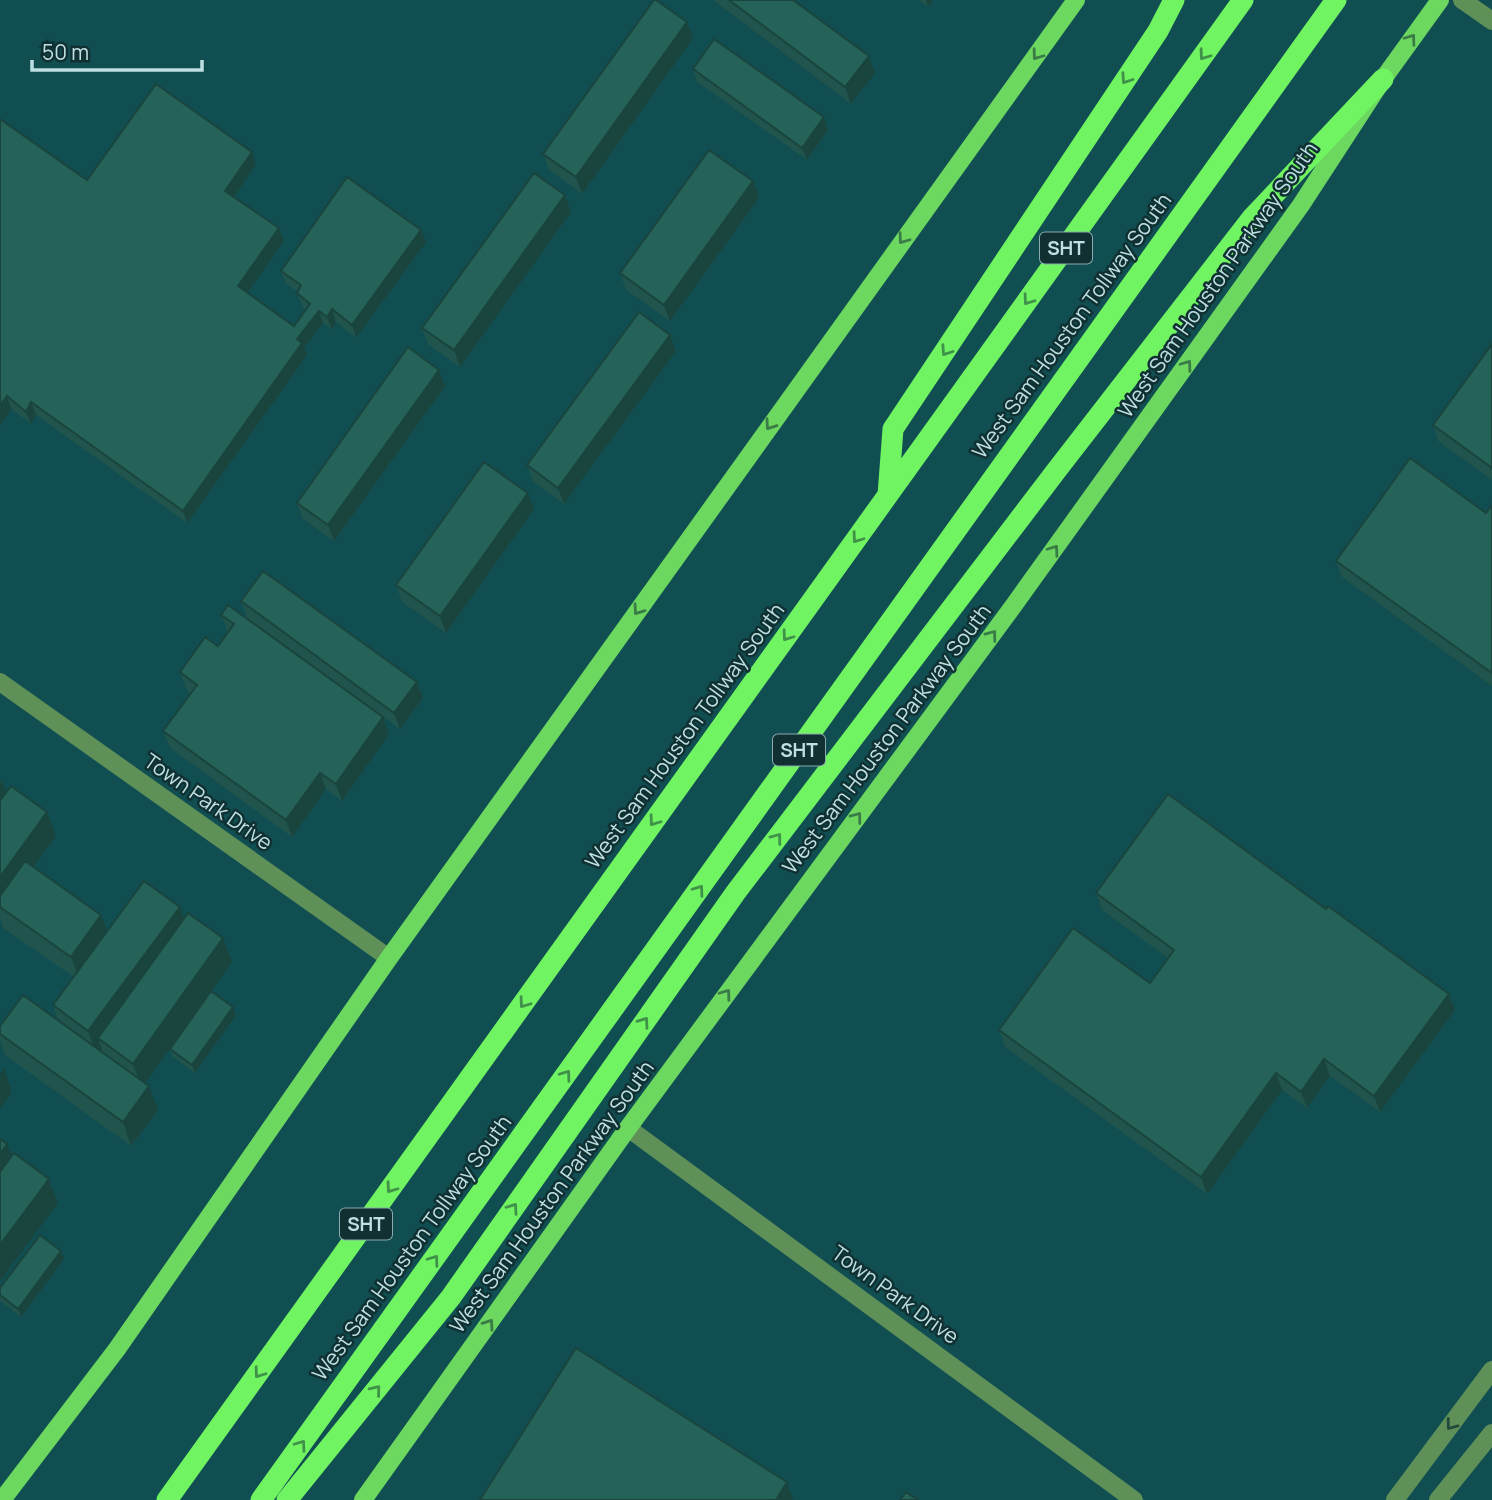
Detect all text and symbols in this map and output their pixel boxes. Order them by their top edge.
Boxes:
scale bar [32,28,201,72]
one-way arrow [1403,34,1415,47]
text: 50 m [42,38,89,66]
one-way arrow [1033,48,1045,60]
one-way arrow [1200,48,1212,60]
one-way arrow [1121,72,1134,85]
street label: West Sam Houston Parkway South [1111,136,1323,423]
street label: West Sam Houston Tollway South [965,187,1177,464]
one-way arrow [899,232,911,244]
road number: SHT [1040,232,1092,264]
one-way arrow [1024,292,1036,305]
one-way arrow [942,343,955,356]
one-way arrow [1178,360,1191,373]
one-way arrow [766,417,779,429]
one-way arrow [853,530,865,543]
one-way arrow [1046,545,1058,558]
street label: West Sam Houston Tollway South [578,597,790,874]
street label: West Sam Houston Parkway South [776,598,997,879]
one-way arrow [634,602,647,615]
one-way arrow [783,628,795,641]
one-way arrow [984,630,997,642]
road number: SHT [773,734,825,765]
street label: Town Park Drive [139,746,278,856]
one-way arrow [849,812,861,825]
one-way arrow [650,813,663,826]
one-way arrow [769,833,782,846]
one-way arrow [690,885,703,898]
one-way arrow [718,989,730,1002]
one-way arrow [520,995,532,1008]
one-way arrow [636,1017,648,1030]
street label: West Sam Houston Parkway South [443,1054,660,1338]
one-way arrow [558,1070,570,1083]
street label: West Sam Houston Tollway South [305,1109,517,1386]
one-way arrow [387,1180,399,1193]
one-way arrow [505,1203,517,1216]
road number: SHT [340,1208,392,1240]
street label: Town Park Drive [826,1239,965,1350]
one-way arrow [425,1255,438,1268]
one-way arrow [481,1319,493,1332]
one-way arrow [254,1365,267,1378]
one-way arrow [368,1385,380,1398]
one-way arrow [1447,1417,1459,1429]
one-way arrow [293,1440,305,1452]

